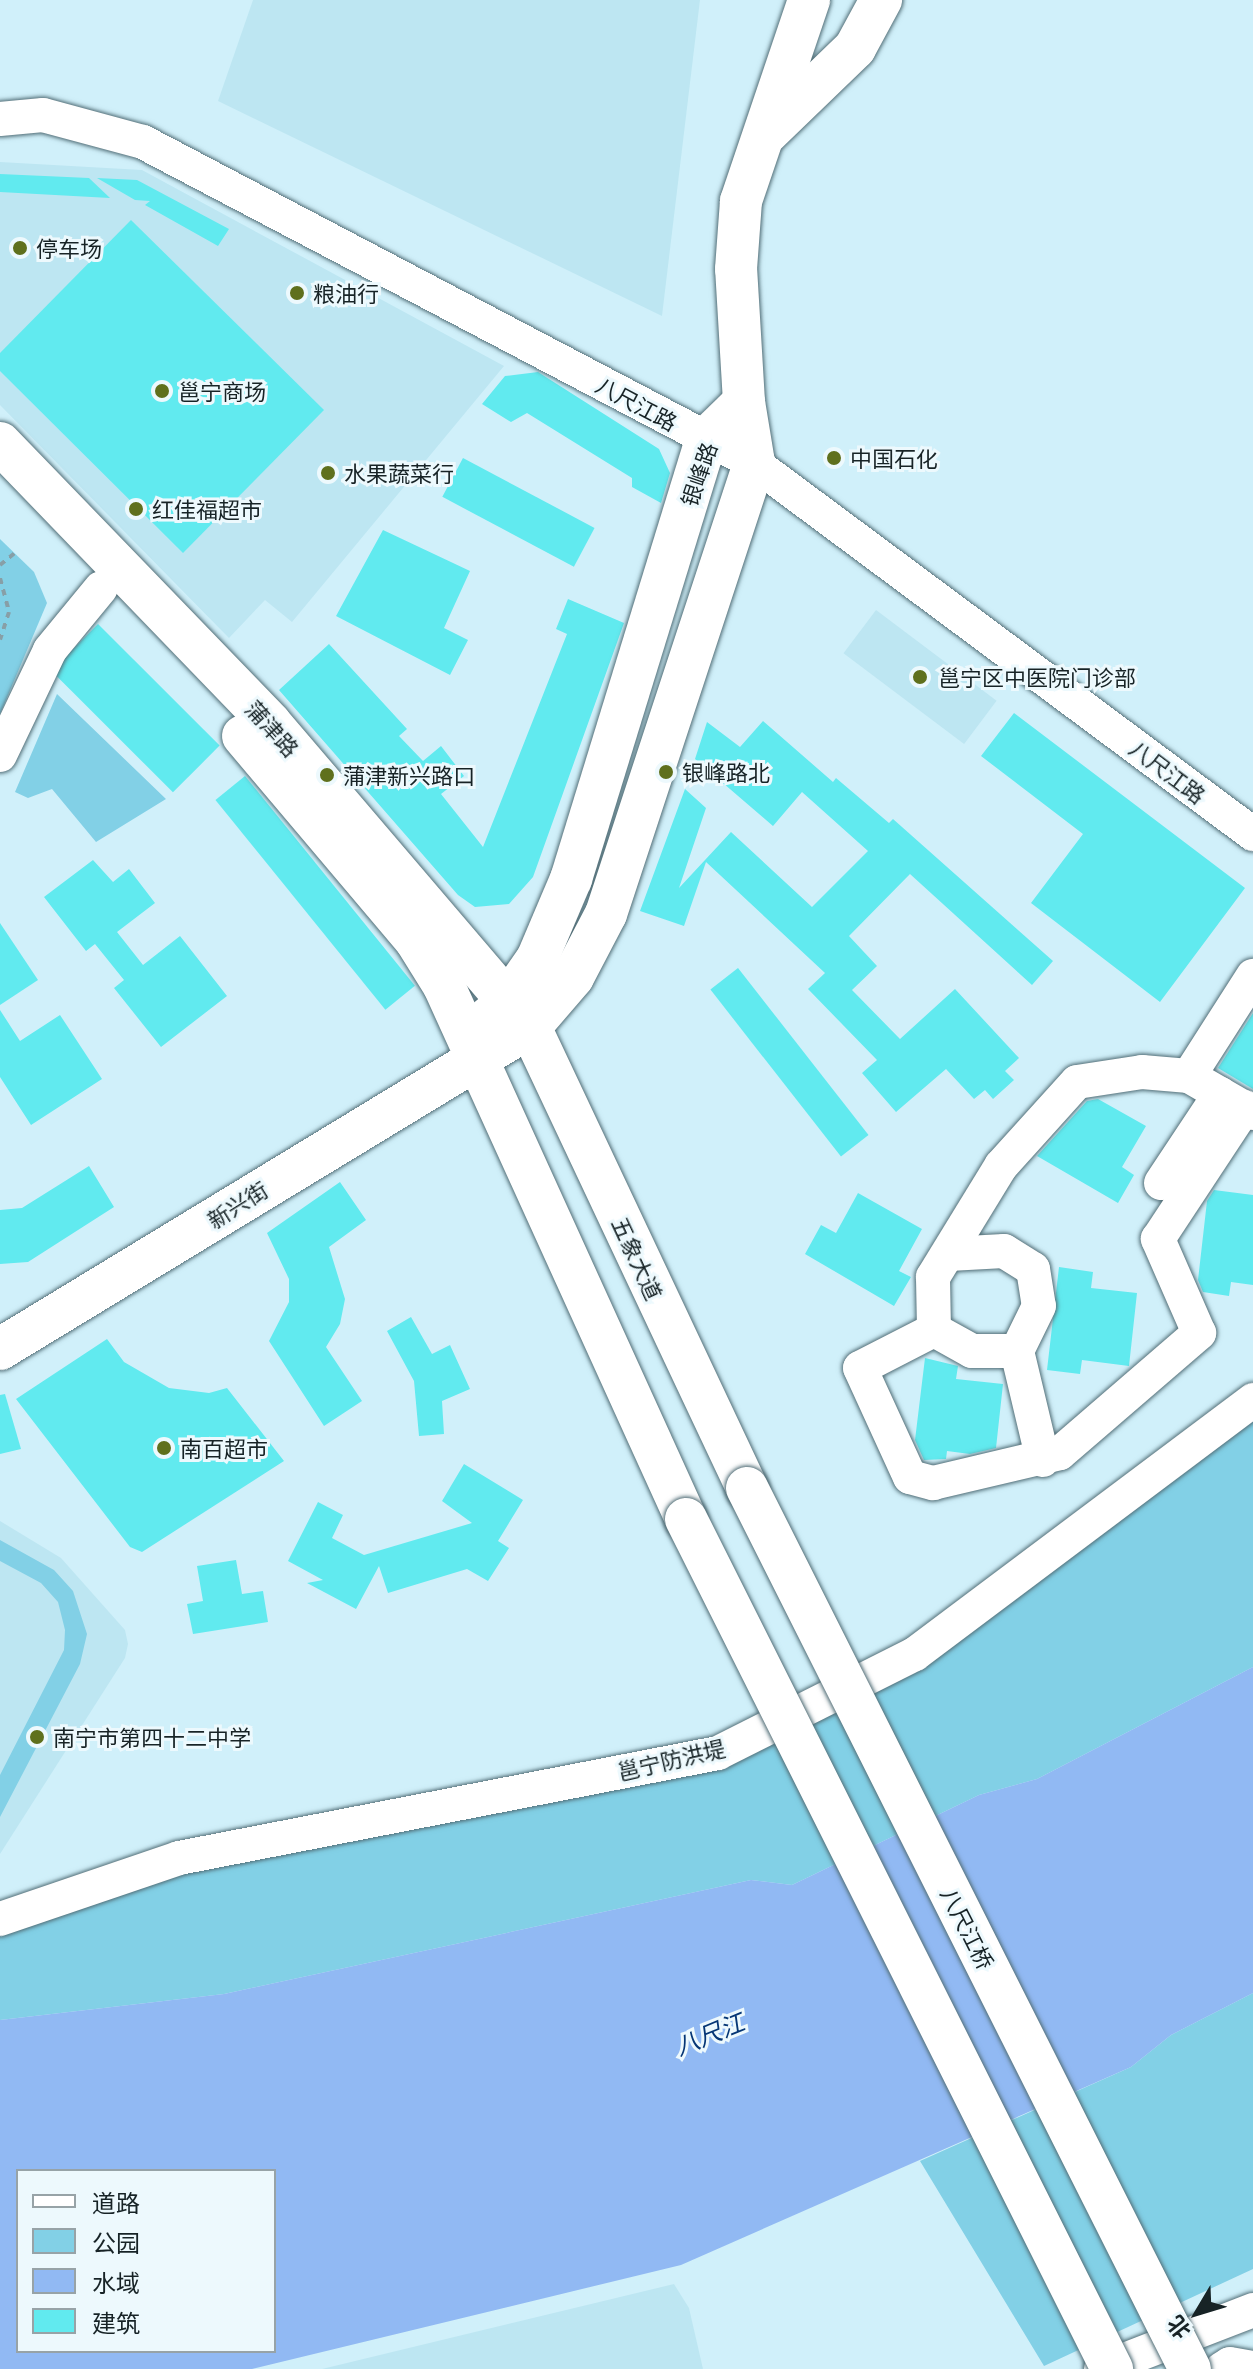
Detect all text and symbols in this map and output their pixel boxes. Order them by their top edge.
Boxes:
place label: 停车场 [36,235,102,261]
marker: 停车场 [11,239,29,257]
place label: 粮油行 [313,280,379,306]
marker: 粮油行 [288,284,306,302]
street label: 八尺江路 [592,371,682,435]
place label: 邕宁商场 [178,378,266,404]
marker: 邕宁商场 [153,382,171,400]
street label: 银峰路 [675,439,721,509]
place label: 中国石化 [850,445,938,471]
marker: 中国石化 [825,449,843,467]
place label: 水果蔬菜行 [344,460,454,486]
marker: 水果蔬菜行 [319,464,337,482]
place label: 红佳福超市 [152,496,262,522]
marker: 红佳福超市 [127,500,145,518]
place label: 邕宁区中医院门诊部 [938,664,1136,690]
marker: 邕宁区中医院门诊部 [909,666,931,688]
street label: 蒲津路 [241,695,305,761]
street label: 八尺江路 [1125,734,1211,808]
place label: 银峰路北 [682,759,770,785]
place label: 蒲津新兴路口 [343,762,475,788]
marker: 银峰路北 [657,763,675,781]
marker: 蒲津新兴路口 [318,766,336,784]
street label: 新兴街 [202,1175,272,1233]
street label: 五象大道 [607,1213,669,1303]
place label: 南百超市 [180,1435,268,1461]
marker: 南百超市 [155,1439,173,1457]
place label: 南宁市第四十二中学 [53,1724,251,1750]
marker: 南宁市第四十二中学 [28,1728,46,1746]
street label: 邕宁防洪堤 [614,1734,728,1784]
street label: 八尺江桥 [936,1883,1000,1973]
water label: 八尺江 [670,2006,748,2060]
legend [16,2169,276,2353]
text: 道路 [92,2184,140,2219]
text: 公园 [92,2224,140,2259]
text: 水域 [92,2264,140,2299]
north arrow [1157,2273,1237,2353]
text: 建筑 [92,2304,140,2339]
text: 北 [1158,2309,1197,2347]

